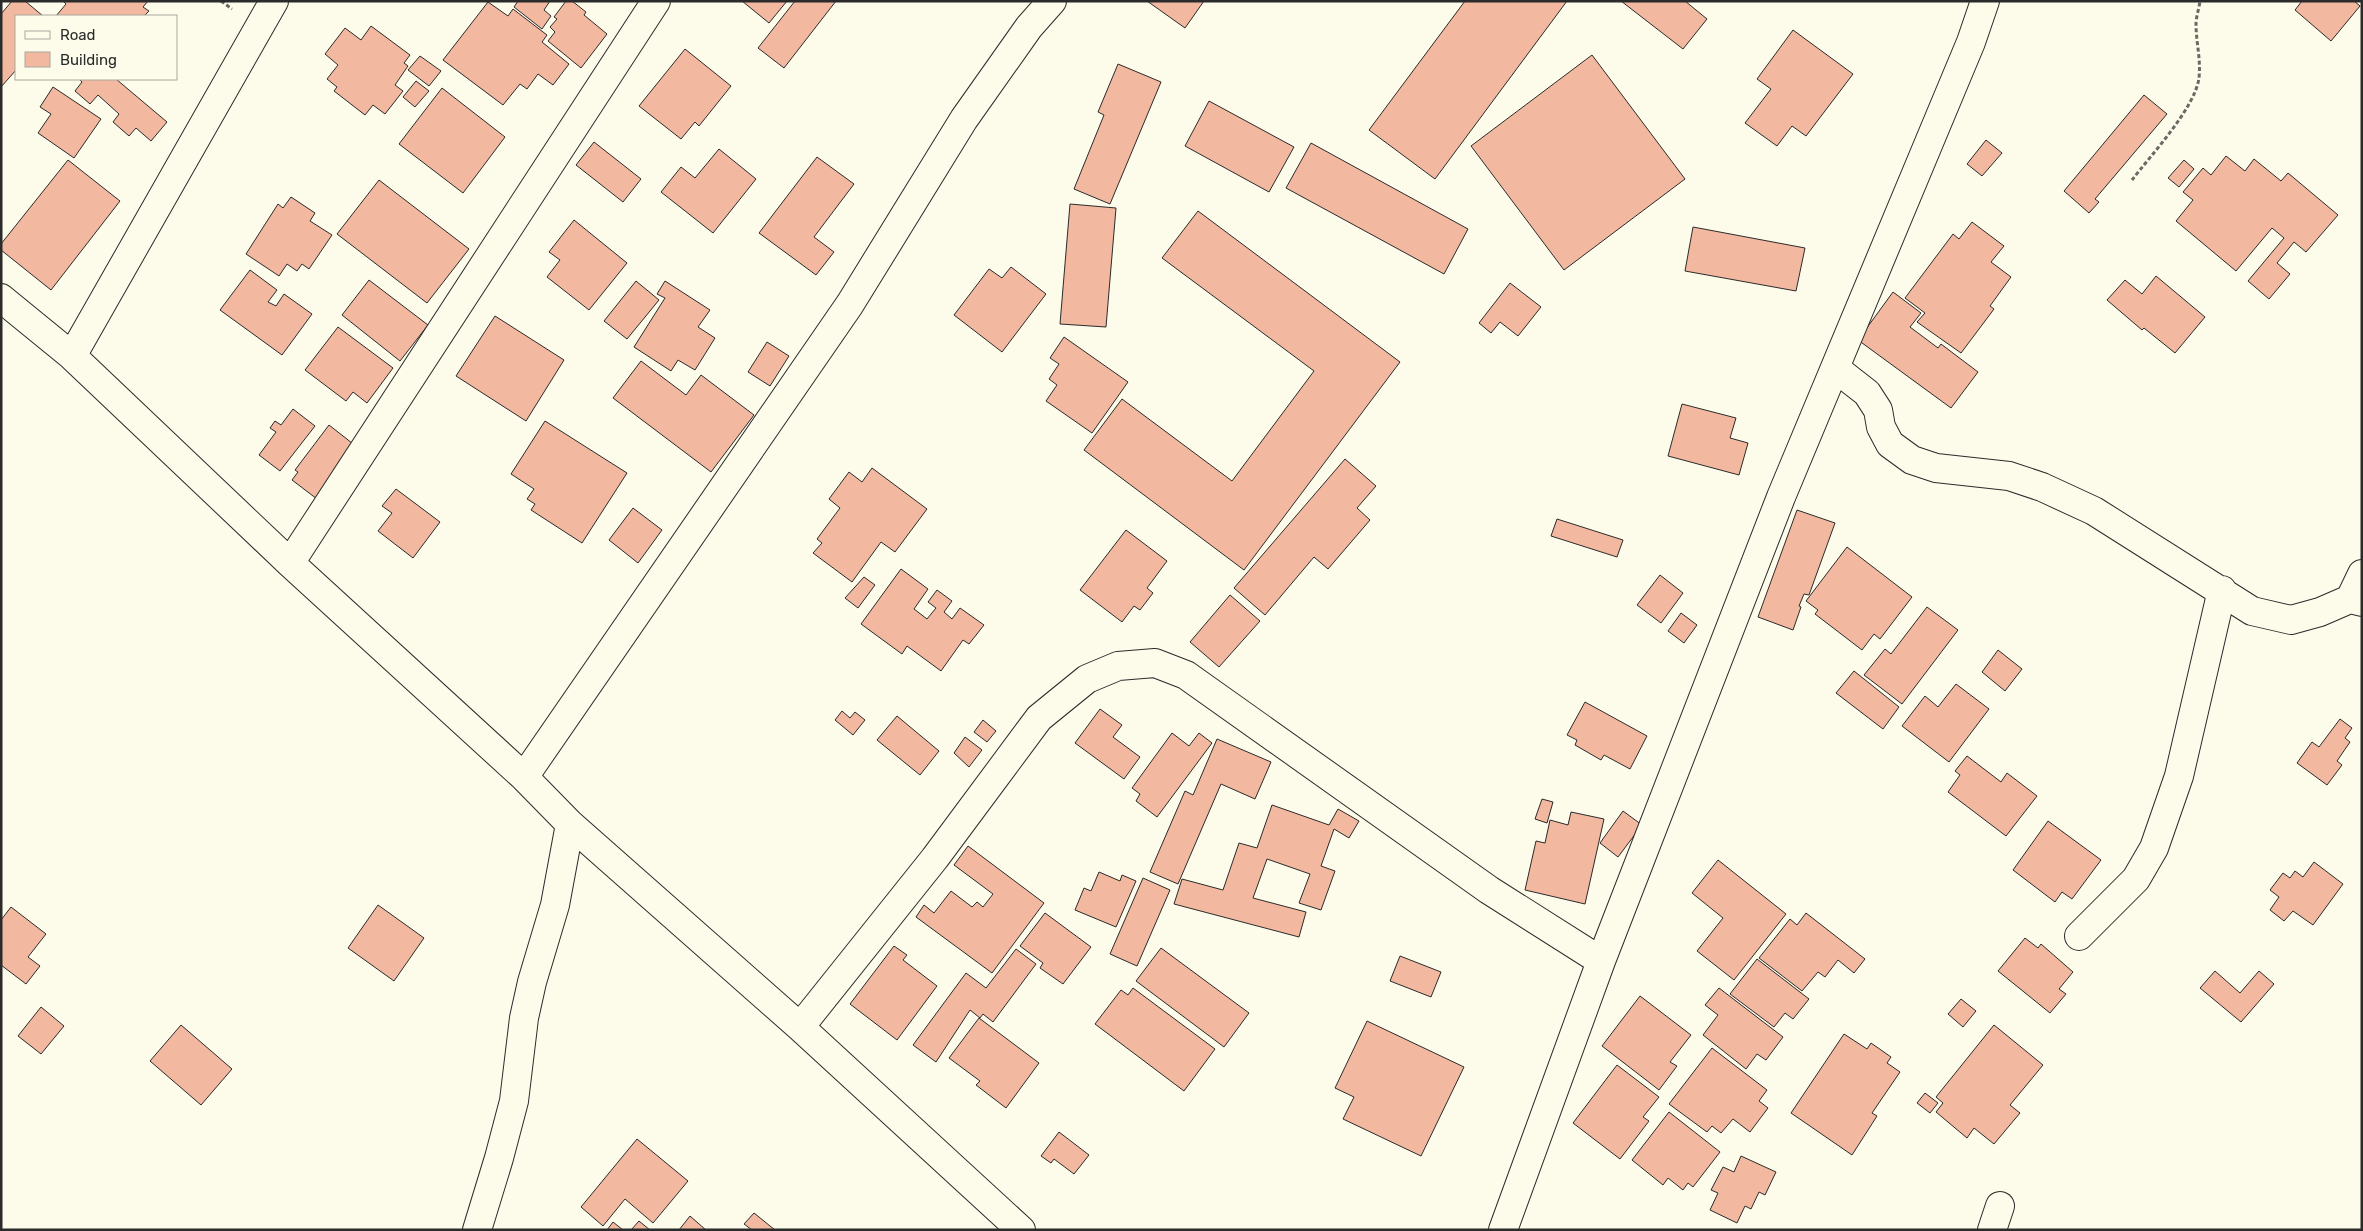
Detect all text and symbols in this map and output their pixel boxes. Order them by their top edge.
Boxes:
legend [15,15,178,80]
text: Road [60,26,96,44]
text: Building [60,51,117,69]

